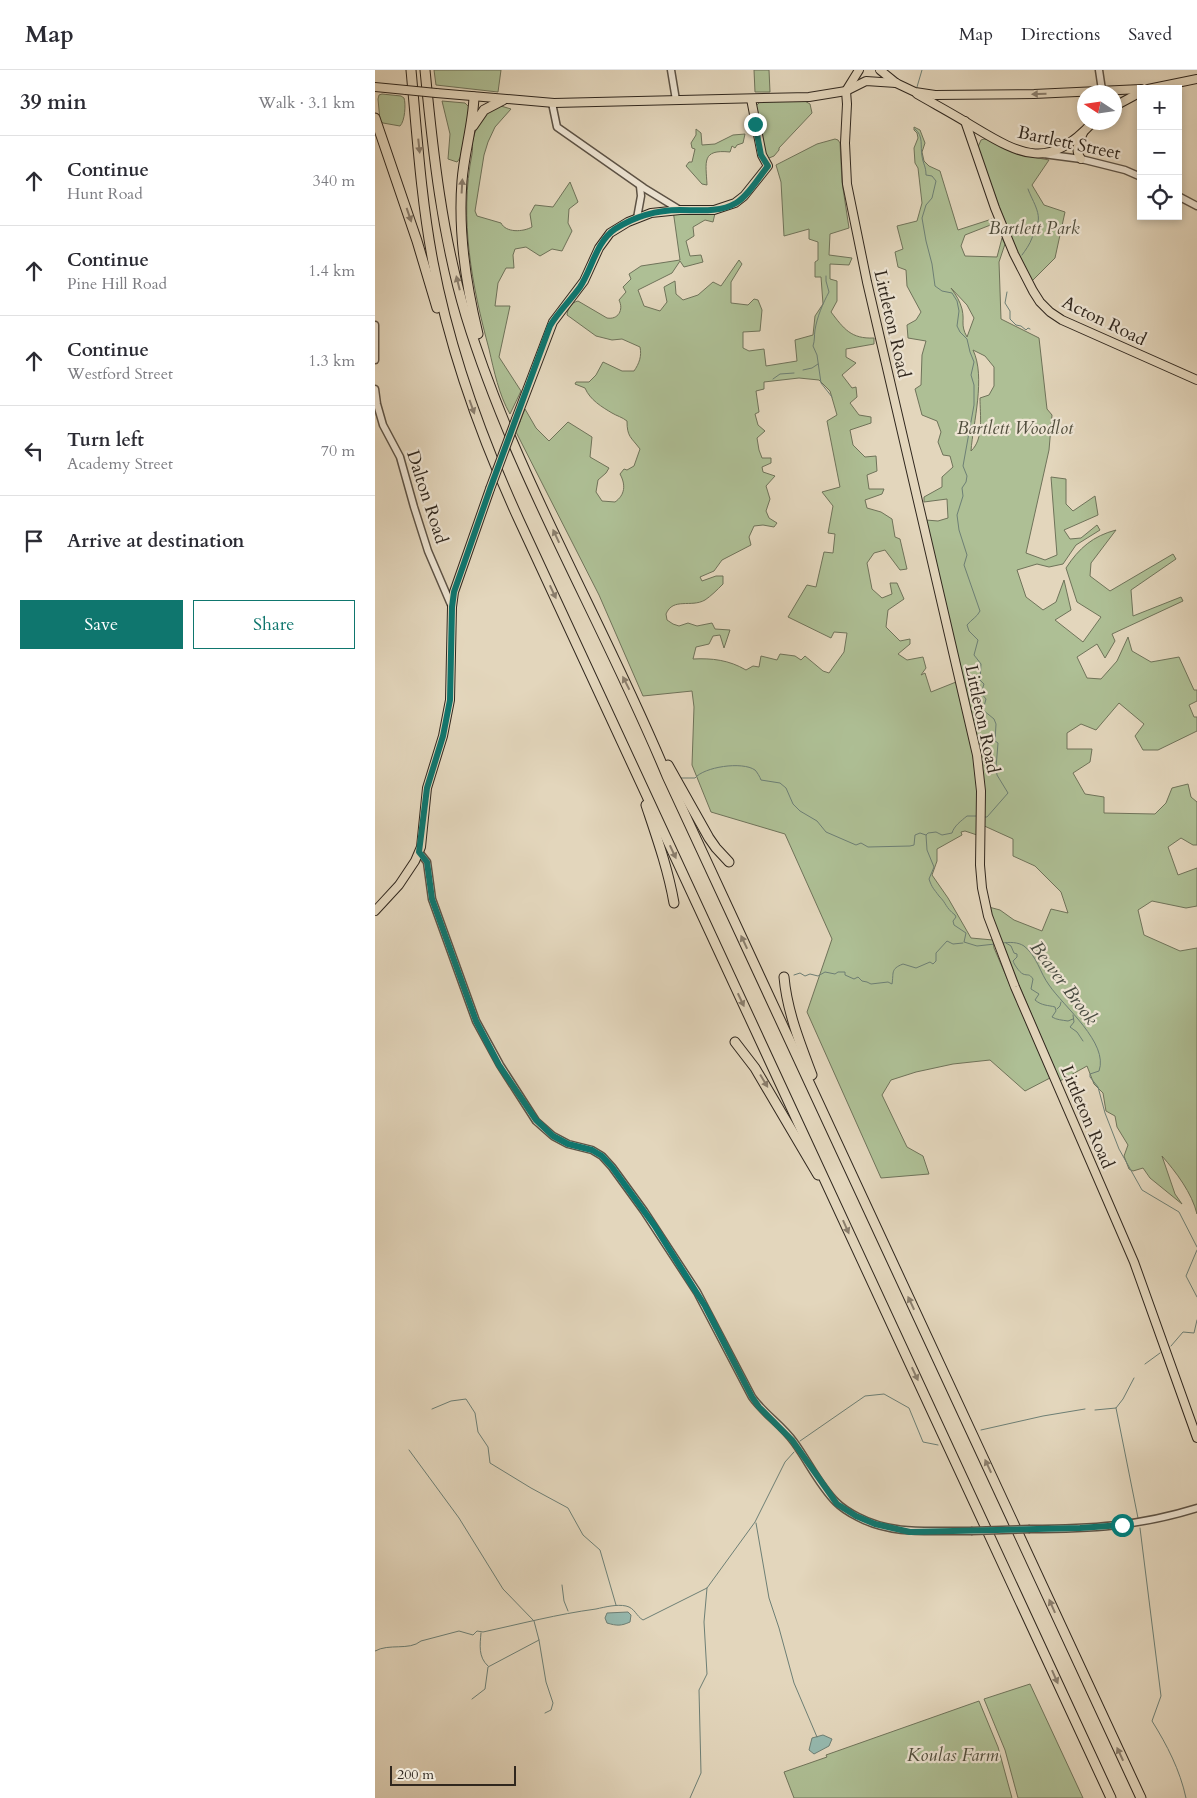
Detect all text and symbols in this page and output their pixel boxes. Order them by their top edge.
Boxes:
text: Map [25,18,74,51]
text: Map [959,22,993,47]
text: Directions [1021,22,1100,47]
text: Saved [1128,22,1172,47]
north arrow [1077,85,1122,130]
map controls [1137,85,1182,220]
button: + [1137,85,1182,130]
text: 39 min [20,88,87,117]
one-way arrow [1031,90,1047,98]
text: Walk · 3.1 km [258,92,355,114]
route end [744,113,767,136]
street label: Bartlett Street [1015,120,1123,166]
button: − [1137,130,1182,175]
one-way arrow [415,139,423,155]
text: Continue [67,157,149,183]
icon: ahead [20,167,48,195]
text: 340 m [313,170,355,192]
button: locate [1137,175,1182,220]
one-way arrow [458,178,466,194]
text: Hunt Road [67,183,143,205]
one-way arrow [405,208,413,223]
park label: Bartlett Park [988,216,1080,241]
text: Continue [67,247,149,273]
icon: ahead [20,257,48,285]
text: 1.4 km [308,260,355,282]
street label: Littleton Road [867,268,917,381]
text: Pine Hill Road [67,273,167,295]
one-way arrow [453,276,461,291]
street label: Acton Road [1058,290,1151,352]
text: Continue [67,337,149,363]
icon: ahead [20,347,48,375]
text: 1.3 km [308,350,355,372]
text: Westford Street [67,363,173,385]
one-way arrow [469,400,476,415]
park label: Bartlett Woodlot [957,416,1074,441]
text: Turn left [67,427,144,453]
icon: left [20,437,48,465]
text: 70 m [321,440,355,462]
street label: Dalton Road [400,447,454,547]
text: Academy Street [67,453,173,475]
icon: arrive [20,527,48,555]
text: Arrive at destination [67,528,244,554]
one-way arrow [552,529,560,543]
one-way arrow [549,585,557,599]
button: Save [20,600,183,649]
button: Share [193,600,355,649]
street label: Littleton Road [958,663,1006,776]
one-way arrow [622,676,630,690]
one-way arrow [670,845,678,859]
one-way arrow [740,935,748,949]
water label: Beaver Brook [1024,936,1105,1031]
one-way arrow [738,993,746,1007]
street label: Littleton Road [1054,1061,1120,1173]
one-way arrow [759,1075,768,1088]
one-way arrow [842,1220,850,1234]
one-way arrow [907,1296,915,1310]
one-way arrow [911,1367,919,1381]
one-way arrow [983,1459,991,1473]
route start [1111,1514,1134,1537]
one-way arrow [1048,1599,1056,1613]
one-way arrow [1051,1670,1060,1685]
park label: Koulas Farm [907,1743,999,1768]
one-way arrow [1116,1747,1124,1761]
scale bar [390,1763,516,1786]
text: 200 m [397,1765,434,1784]

